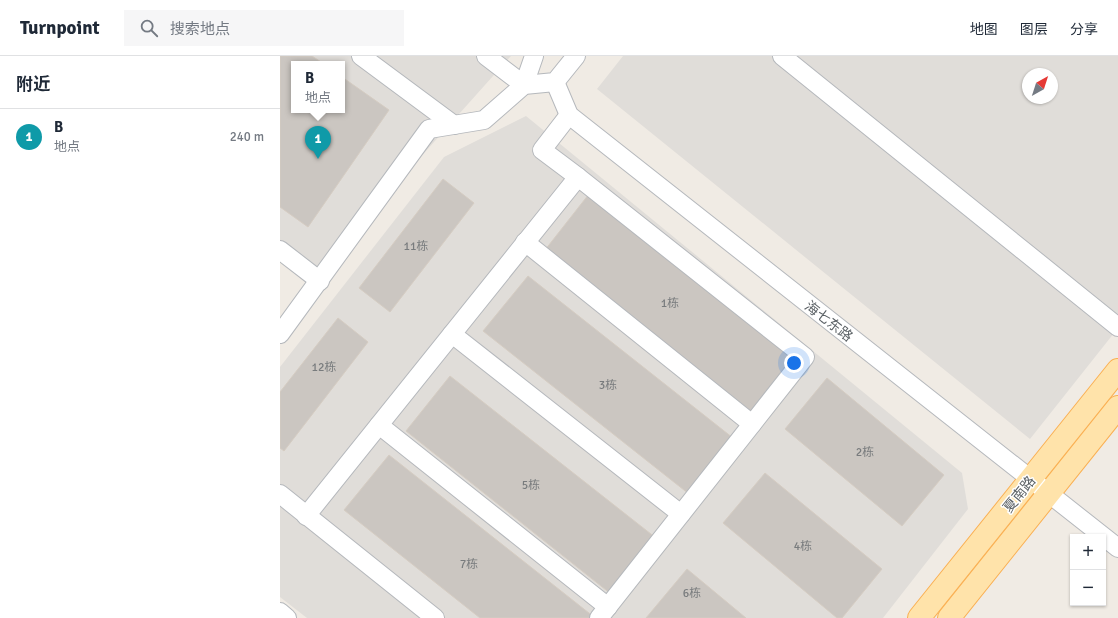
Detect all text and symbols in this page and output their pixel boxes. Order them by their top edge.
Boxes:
search box [124,10,404,46]
text: Turnpoint [20,16,100,40]
icon: search [138,17,160,39]
text: 搜索地点 [170,20,230,38]
text: 地图 [970,21,998,38]
text: 图层 [1020,21,1048,38]
text: 分享 [1070,21,1098,38]
popup [291,61,345,113]
north arrow [1022,68,1058,104]
text: B [305,69,314,87]
text: 附近 [16,74,50,95]
text: 地点 [305,90,331,106]
text: B [54,118,63,136]
pin: 1 [305,126,331,159]
text: 1 [25,129,33,145]
text: 240 m [230,129,264,145]
text: 地点 [54,139,80,155]
house number: 11栋 [404,239,428,254]
house number: 1栋 [661,296,679,311]
street label: 海七东路 [801,297,856,345]
your location [784,353,804,373]
house number: 12栋 [312,360,336,375]
house number: 3栋 [599,378,617,393]
house number: 2栋 [856,445,874,460]
street label: 夏南路 [1000,473,1039,516]
house number: 5栋 [522,478,540,493]
map controls [1070,534,1106,606]
button: + [1070,534,1106,570]
house number: 4栋 [794,539,812,554]
house number: 7栋 [460,557,478,572]
button: − [1070,570,1106,606]
house number: 6栋 [683,586,701,601]

